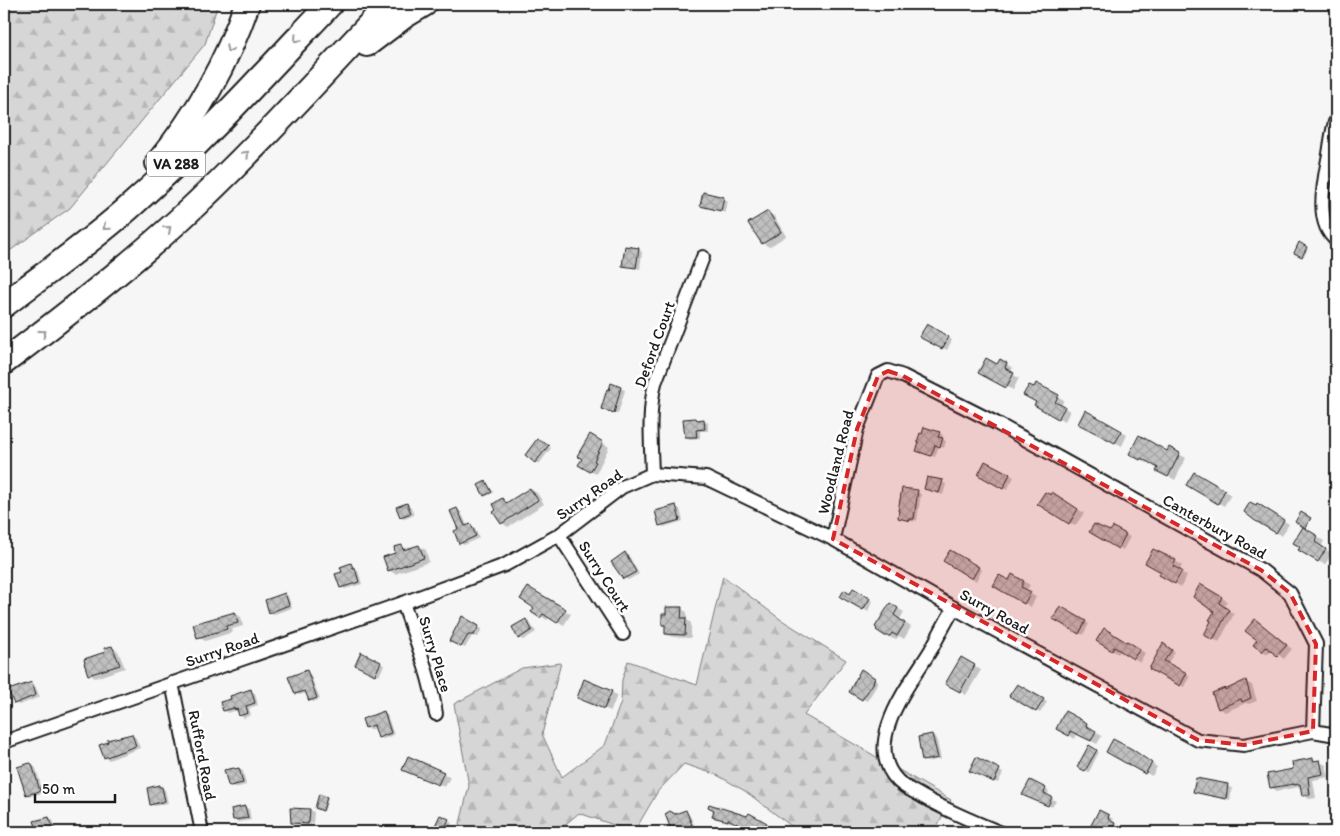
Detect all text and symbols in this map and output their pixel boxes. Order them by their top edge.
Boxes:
one-way arrow [294,34,303,43]
one-way arrow [225,44,236,53]
one-way arrow [240,151,249,160]
road number: VA 288 [147,152,205,176]
one-way arrow [103,221,112,230]
one-way arrow [163,226,172,235]
street label: Deford Court [630,298,679,390]
one-way arrow [37,330,47,339]
street label: Woodland Road [813,408,858,516]
street label: Surry Road [552,465,626,524]
street label: Canterbury Road [1159,490,1270,563]
street label: Surry Court [575,537,635,615]
street label: Surry Road [957,585,1033,638]
street label: Surry Place [415,614,456,694]
street label: Surry Road [183,628,262,671]
street label: Rufford Road [184,708,221,802]
scale bar [35,771,115,803]
text: 50 m [42,780,75,798]

